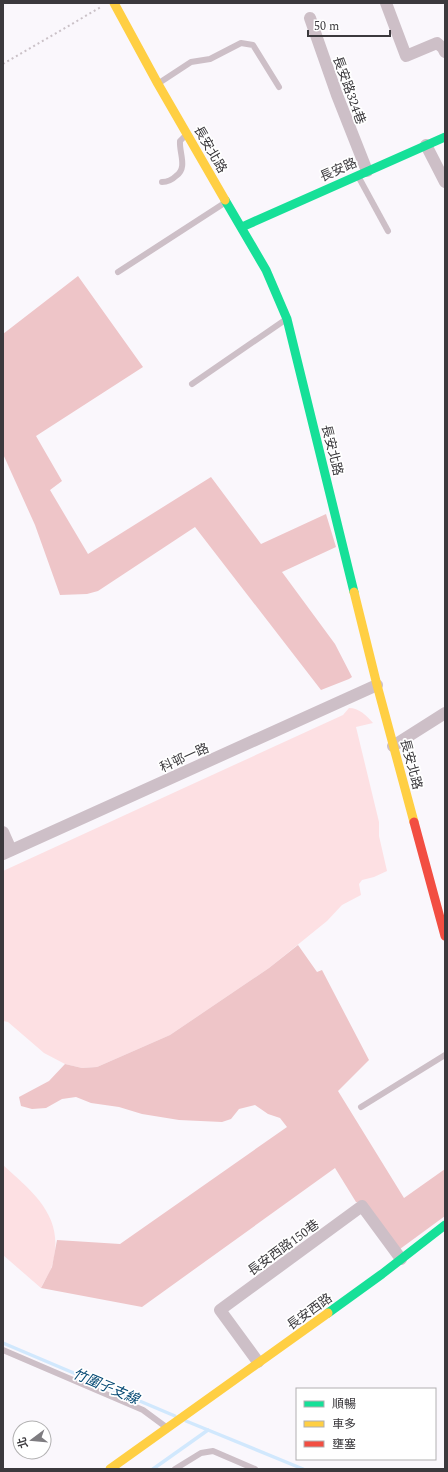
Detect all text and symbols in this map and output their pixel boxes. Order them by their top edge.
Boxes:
scale bar [308,12,390,38]
text: 50 m [314,17,339,36]
street label: 長安路324巷 [327,53,371,127]
street label: 長安北路 [188,122,232,177]
street label: 長安路 [317,153,360,187]
street label: 長安北路 [316,423,348,478]
street label: 長安北路 [395,737,427,792]
street label: 科邨一路 [157,738,212,778]
street label: 長安西路150巷 [244,1215,324,1281]
street label: 長安西路 [283,1288,337,1335]
water label: 竹圍子支線 [69,1363,144,1411]
legend [296,1388,436,1460]
text: 順暢 [332,1395,356,1414]
text: 車多 [332,1415,356,1434]
north arrow [12,1420,52,1460]
text: 北 [13,1435,33,1450]
text: 壅塞 [332,1435,356,1454]

